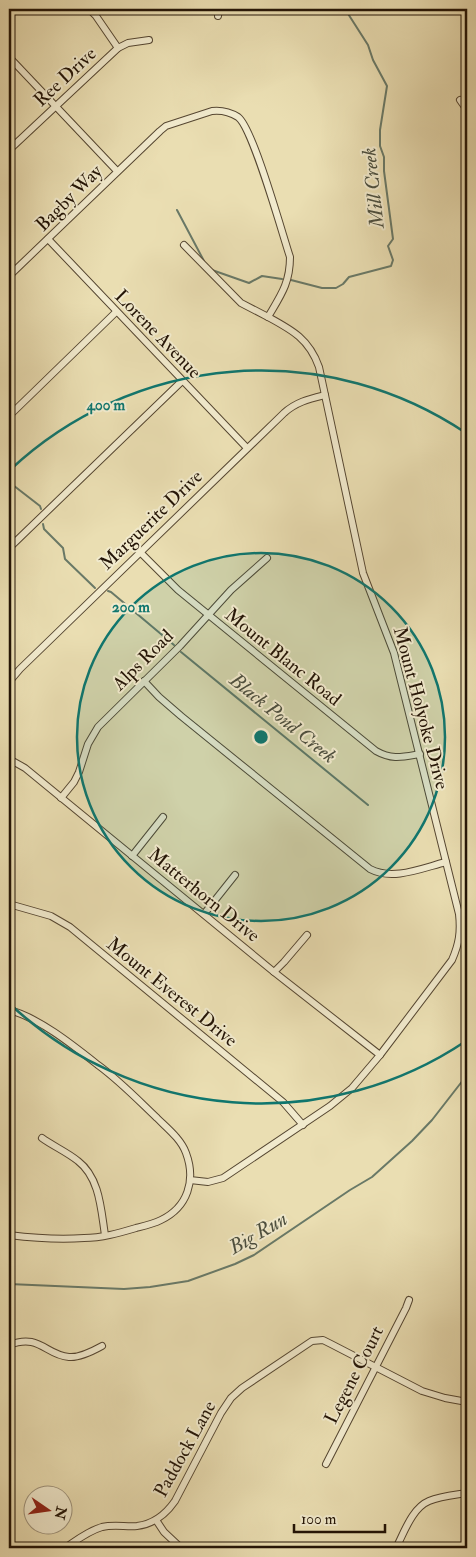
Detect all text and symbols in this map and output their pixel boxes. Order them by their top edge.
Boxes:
street label: Ree Drive [29,42,101,112]
water label: Mill Creek [356,146,390,231]
street label: Bagby Way [31,159,108,236]
street label: Lorene Avenue [110,284,207,384]
text: 400 m [86,396,125,415]
street label: Marguerite Drive [94,465,208,575]
text: 200 m [112,598,150,617]
street label: Mount Blanc Road [220,603,347,712]
street label: Alps Road [107,624,180,697]
street label: Mount Holyoke Drive [388,624,454,792]
water label: Black Pond Creek [224,667,341,769]
centre of rings [252,728,270,746]
street label: Matterhorn Drive [143,843,265,947]
street label: Mount Everest Drive [102,932,242,1052]
water label: Big Run [223,1206,292,1260]
street label: Legene Court [319,1322,389,1428]
street label: Paddock Lane [149,1397,221,1501]
north arrow [22,1484,72,1534]
scale bar [294,1502,385,1534]
text: N [50,1504,70,1521]
text: 100 m [301,1510,337,1529]

